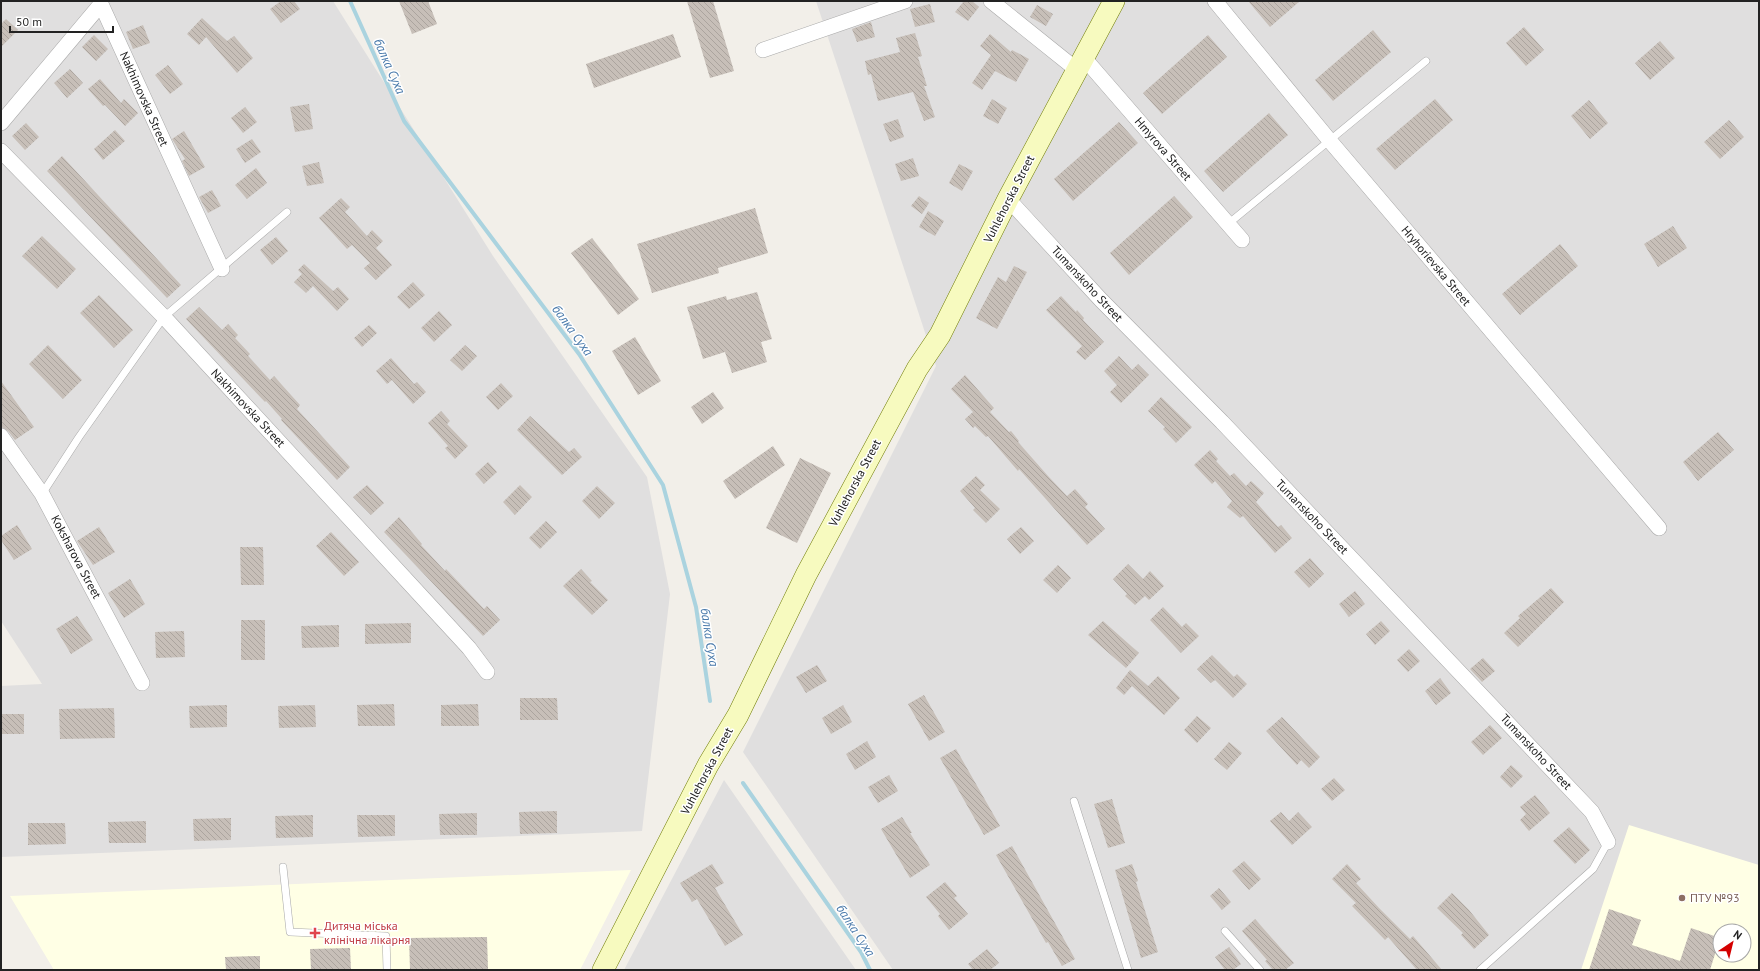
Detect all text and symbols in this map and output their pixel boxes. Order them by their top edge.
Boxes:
scale bar [10,8,113,34]
text: 50 m [16,14,42,29]
water label: балка Суха [370,36,410,97]
street label: Nakhimovska Street [117,49,172,148]
street label: Hmyrova Street [1132,114,1195,184]
street label: Vuhlehorska Street [980,152,1037,246]
street label: Hryhorievska Street [1398,222,1474,309]
street label: Tumanskoho Street [1048,243,1126,325]
water label: балка Суха [548,301,597,360]
street label: Nakhimovska Street [208,365,289,450]
street label: Vuhlehorska Street [825,437,884,530]
street label: Tumanskoho Street [1273,476,1352,557]
street label: Koksharova Street [48,512,105,601]
water label: балка Суха [696,607,723,668]
street label: Tumanskoho Street [1497,711,1575,793]
street label: Vuhlehorska Street [677,725,736,818]
place label: ПТУ №93 [1690,890,1739,905]
marker: ПТУ №93 [1677,893,1687,903]
water label: балка Суха [832,901,879,960]
place label: Дитяча міська клінічна лікарня [324,918,410,947]
north arrow [1712,923,1752,963]
marker: Дитяча міська клінічна лікарня [309,927,321,939]
text: N [1731,927,1745,943]

